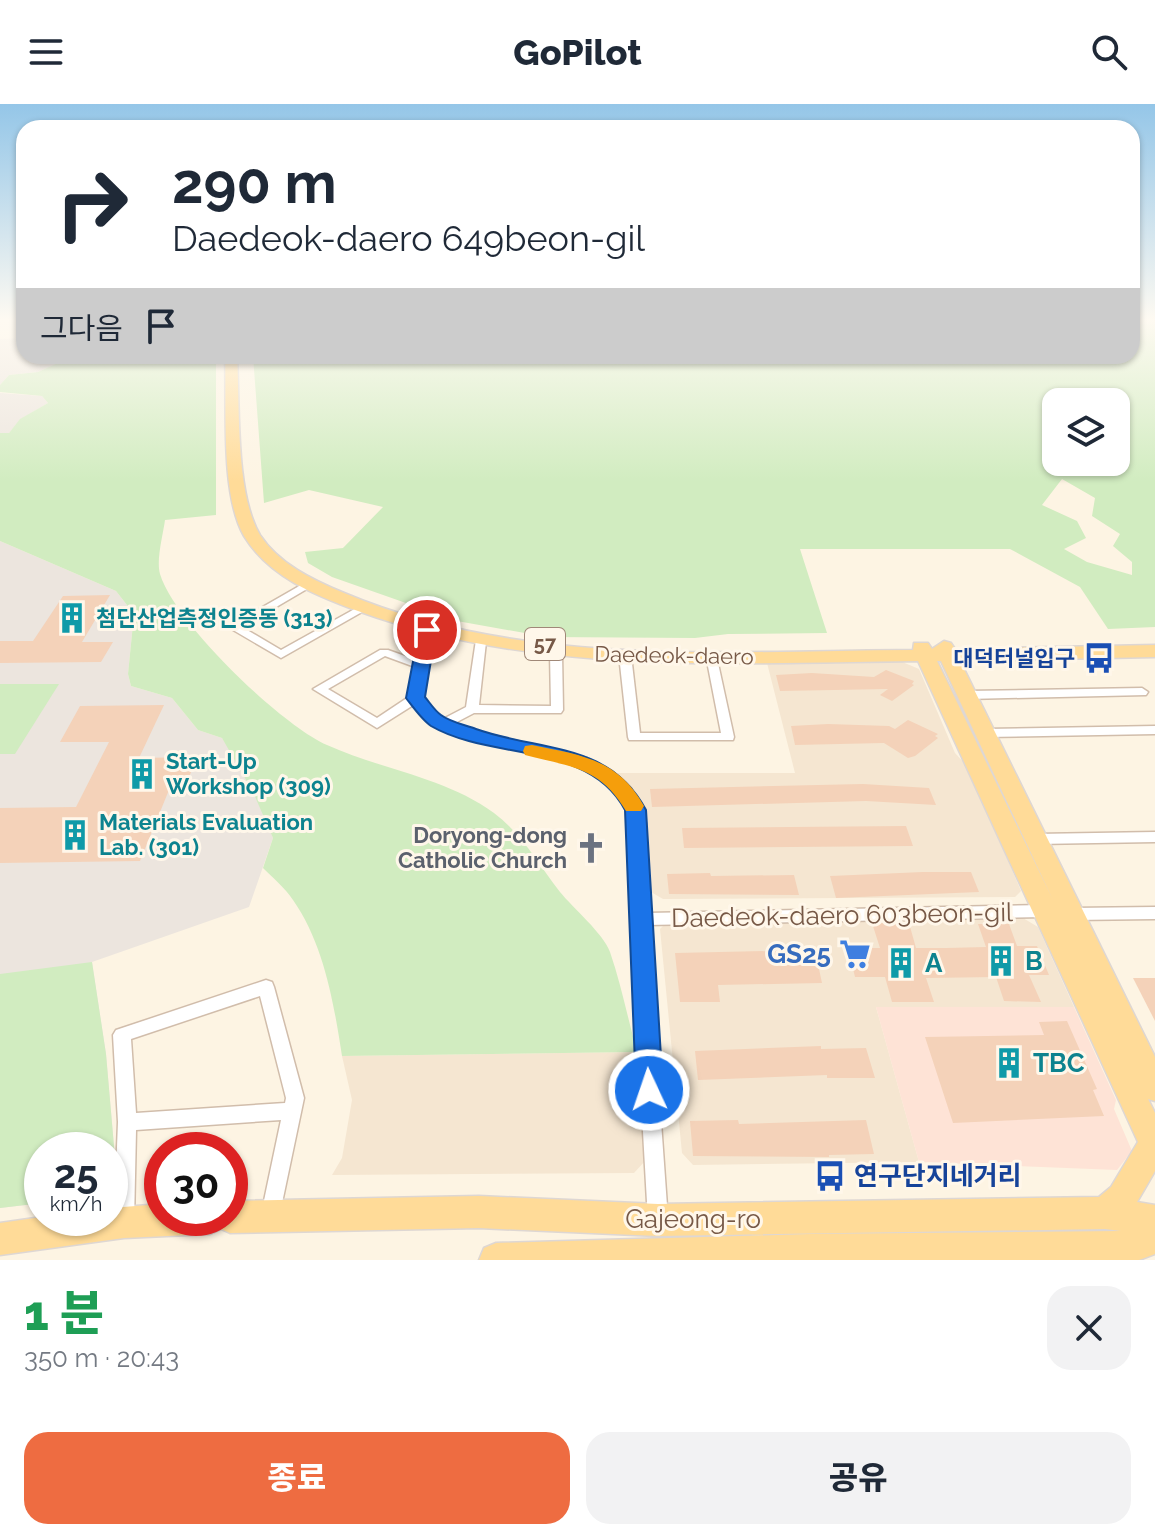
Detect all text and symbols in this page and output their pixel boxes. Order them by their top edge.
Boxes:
icon: menu [24,30,68,74]
icon: search [1087,30,1131,74]
text: GoPilot [513,31,642,73]
text: 290 m [172,150,337,216]
icon: right [40,152,144,256]
text: Daedeok-daero 649beon-gil [172,217,645,259]
icon: arrive [139,304,183,348]
text: 그다음 [40,311,123,346]
map controls [1042,388,1130,476]
button: layers [1042,388,1130,476]
pin [393,596,461,664]
building icon: 첨단산업측정인증동 (313) [55,601,89,635]
place label: 첨단산업측정인증동 (313) [96,605,333,631]
icon: arrive [405,608,449,652]
road number: 57 [525,628,565,660]
street label: Daedeok-daero [594,641,754,669]
bus stop icon: 대덕터널입구 [1082,641,1116,675]
place label: 대덕터널입구 [954,645,1075,671]
place label: Start-Up Workshop (309) [166,748,331,799]
building icon: Start-Up Workshop (309) [125,757,159,791]
place label: Materials Evaluation Lab. (301) [99,809,313,860]
building icon: Materials Evaluation Lab. (301) [58,818,92,852]
place label: Doryong-dong Catholic Church [398,822,567,873]
church icon: Doryong-dong Catholic Church [574,831,608,865]
street label: Daedeok-daero 603beon-gil [671,897,1014,933]
supermarket icon: GS25 [838,937,872,971]
place label: GS25 [767,939,831,969]
building icon: B [984,944,1018,978]
building icon: A [884,946,918,980]
place label: B [1025,946,1043,976]
place label: A [925,948,943,978]
building icon: TBC [992,1046,1026,1080]
position arrow [607,1048,691,1132]
place label: TBC [1033,1048,1085,1078]
speed limit sign: 30 [144,1132,248,1236]
text: 25 [54,1150,98,1197]
bus stop icon: 연구단지네거리 [813,1159,847,1193]
place label: 연구단지네거리 [854,1161,1021,1191]
text: km/h [50,1192,102,1216]
street label: Gajeong-ro [625,1204,761,1234]
text: 1 분 [24,1285,104,1341]
button: close [1047,1286,1131,1370]
text: 350 m · 20:43 [24,1343,179,1373]
button: 종료 [24,1432,570,1524]
button: 공유 [586,1432,1131,1524]

